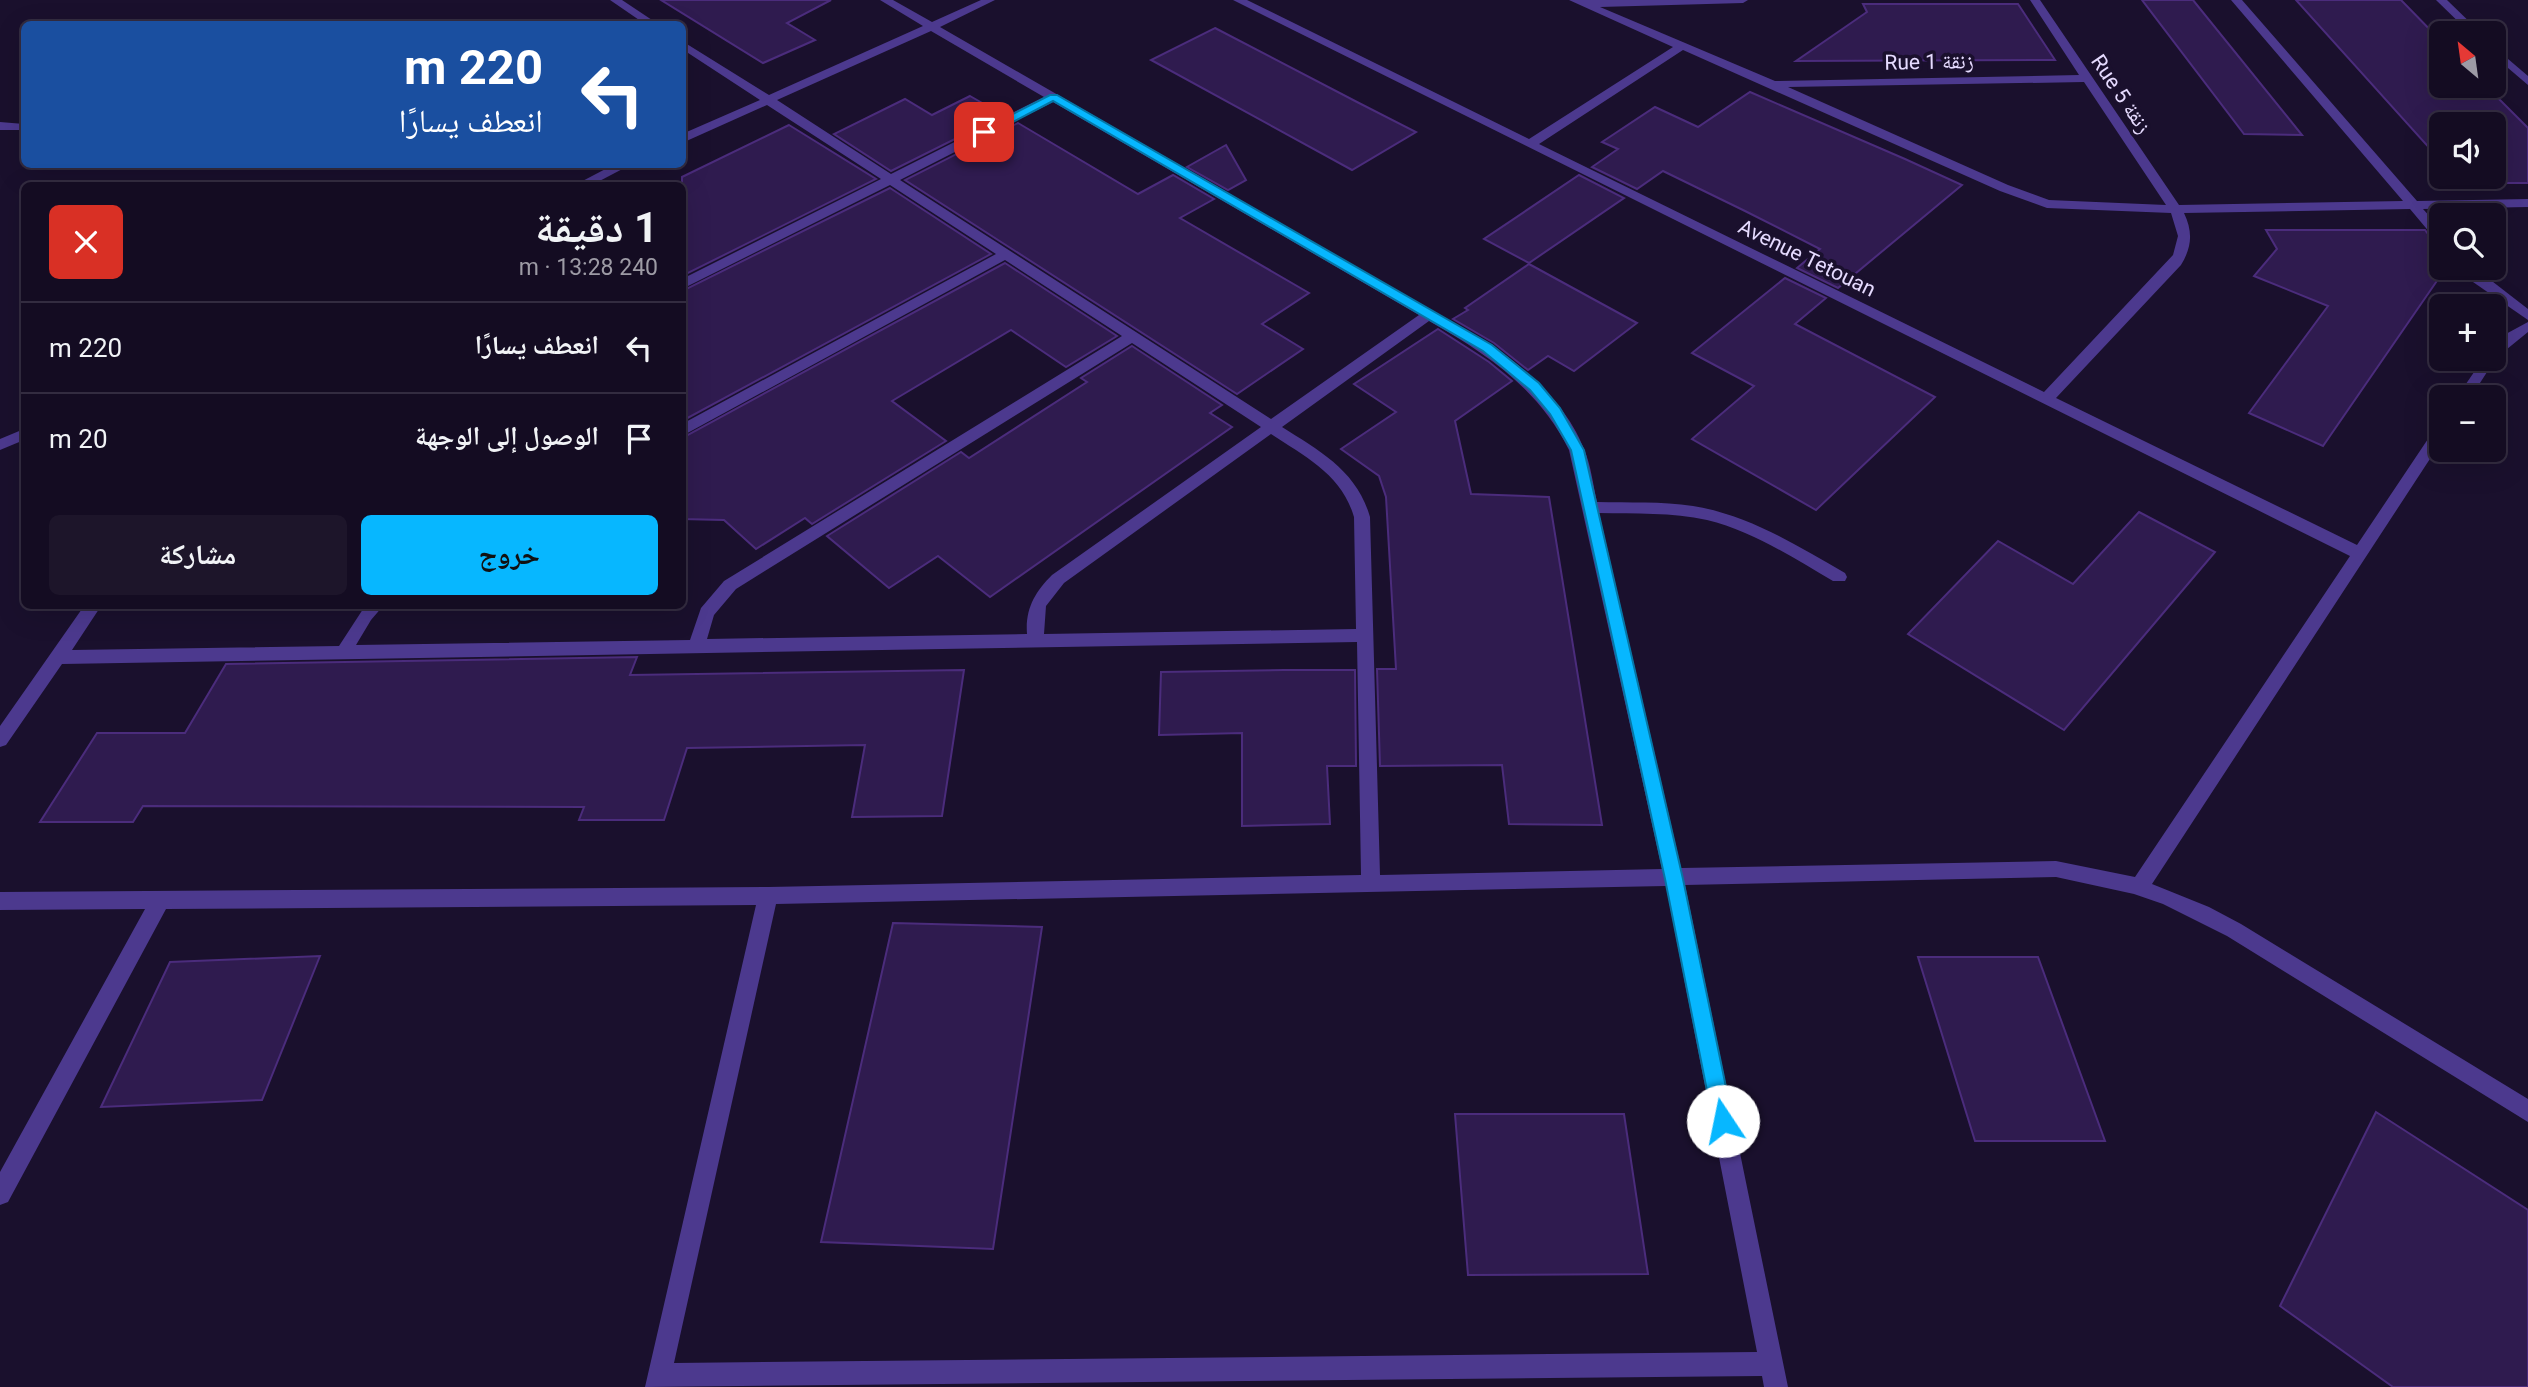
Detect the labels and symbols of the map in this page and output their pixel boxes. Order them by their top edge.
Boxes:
north arrow [2429,21,2506,98]
street label: Rue 1 زنقة [1884,49,1974,75]
street label: Rue 5 زنقة [2086,50,2156,138]
pin [954,102,1014,162]
street label: Avenue Tetouan [1735,214,1879,302]
position arrow [1686,1084,1760,1158]

